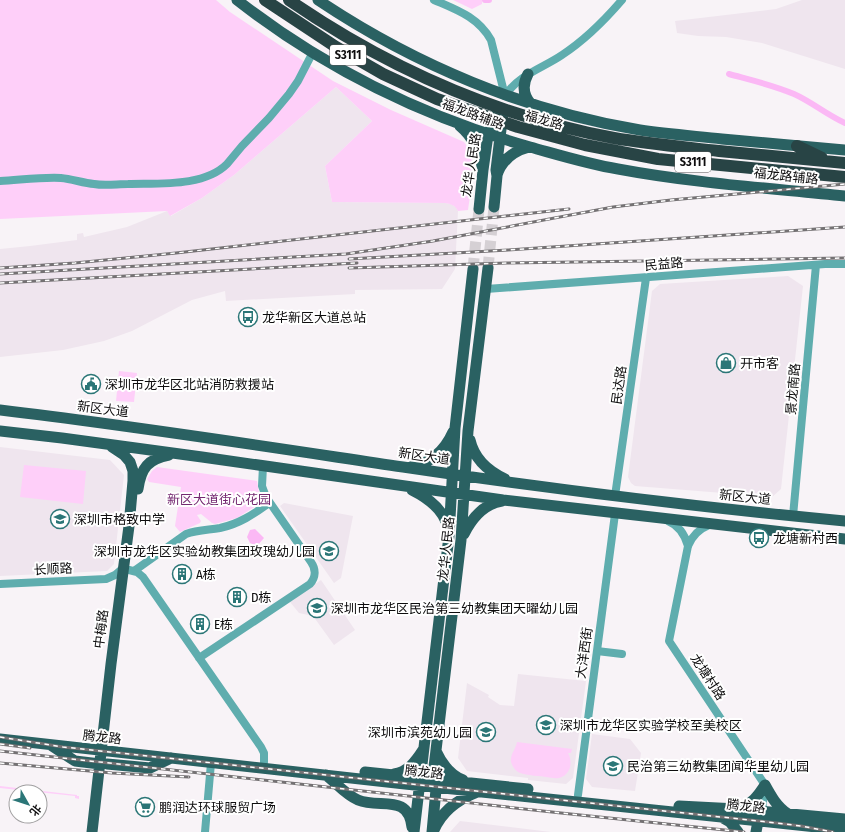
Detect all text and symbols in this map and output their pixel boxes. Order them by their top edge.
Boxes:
road number: S3111 [330,45,366,65]
street label: 福龙路辅路 [440,96,506,132]
street label: 福龙路 [523,107,565,133]
street label: 龙华人民路 [459,132,483,198]
road number: S3111 [675,152,711,172]
street label: 福龙路辅路 [753,165,819,187]
street label: 民益路 [644,255,684,273]
bus stop icon: 龙华新区大道总站 [237,306,259,328]
place label: 龙华新区大道总站 [262,310,366,325]
shop icon: 开市客 [715,352,737,374]
place label: 开市客 [740,356,779,371]
street label: 景龙南路 [783,362,803,416]
street label: 民达路 [609,365,629,405]
public building icon: 深圳市龙华区北站消防救援站 [80,373,102,395]
place label: 深圳市龙华区北站消防救援站 [105,377,274,392]
street label: 新区大道 [76,398,130,420]
street label: 新区大道 [397,445,451,467]
street label: 新区大道 [718,487,772,507]
park label: 新区大道街心花园 [167,492,271,507]
school or university icon: 深圳市格致中学 [49,508,71,530]
place label: 深圳市格致中学 [74,512,165,527]
street label: 龙华人民路 [435,516,457,582]
bus stop icon: 龙塘新村西 [748,527,770,549]
place label: 龙塘新村西 [773,531,838,546]
school or university icon: 深圳市龙华区实验幼教集团玫瑰幼儿园 [318,540,340,562]
place label: 深圳市龙华区实验幼教集团玫瑰幼儿园 [94,544,315,559]
street label: 长顺路 [33,560,73,578]
building icon: A栋 [171,563,193,585]
place label: A栋 [196,567,216,582]
building icon: D栋 [226,586,248,608]
place label: D栋 [251,590,272,605]
school or university icon: 深圳市龙华区民治第三幼教集团天曜幼儿园 [306,597,328,619]
place label: 深圳市龙华区民治第三幼教集团天曜幼儿园 [331,601,578,616]
street label: 中梅路 [91,609,111,649]
building icon: E栋 [189,613,211,635]
place label: E栋 [214,617,233,632]
street label: 大洋西街 [573,626,595,680]
street label: 龙塘村路 [688,651,728,703]
school or university icon: 深圳市龙华区实验学校至美校区 [535,714,557,736]
place label: 深圳市龙华区实验学校至美校区 [560,718,742,733]
school or university icon: 深圳市滨苑幼儿园 [475,721,497,743]
place label: 深圳市滨苑幼儿园 [368,725,472,740]
street label: 腾龙路 [82,728,122,746]
school or university icon: 民治第三幼教集团闻华里幼儿园 [602,755,624,777]
place label: 民治第三幼教集团闻华里幼儿园 [627,759,809,774]
street label: 腾龙路 [404,763,444,781]
north arrow [8,784,48,824]
supermarket icon: 鹏润达环球服贸广场 [134,796,156,818]
street label: 腾龙路 [726,797,766,815]
place label: 鹏润达环球服贸广场 [159,800,276,815]
text: 北 [27,802,44,818]

